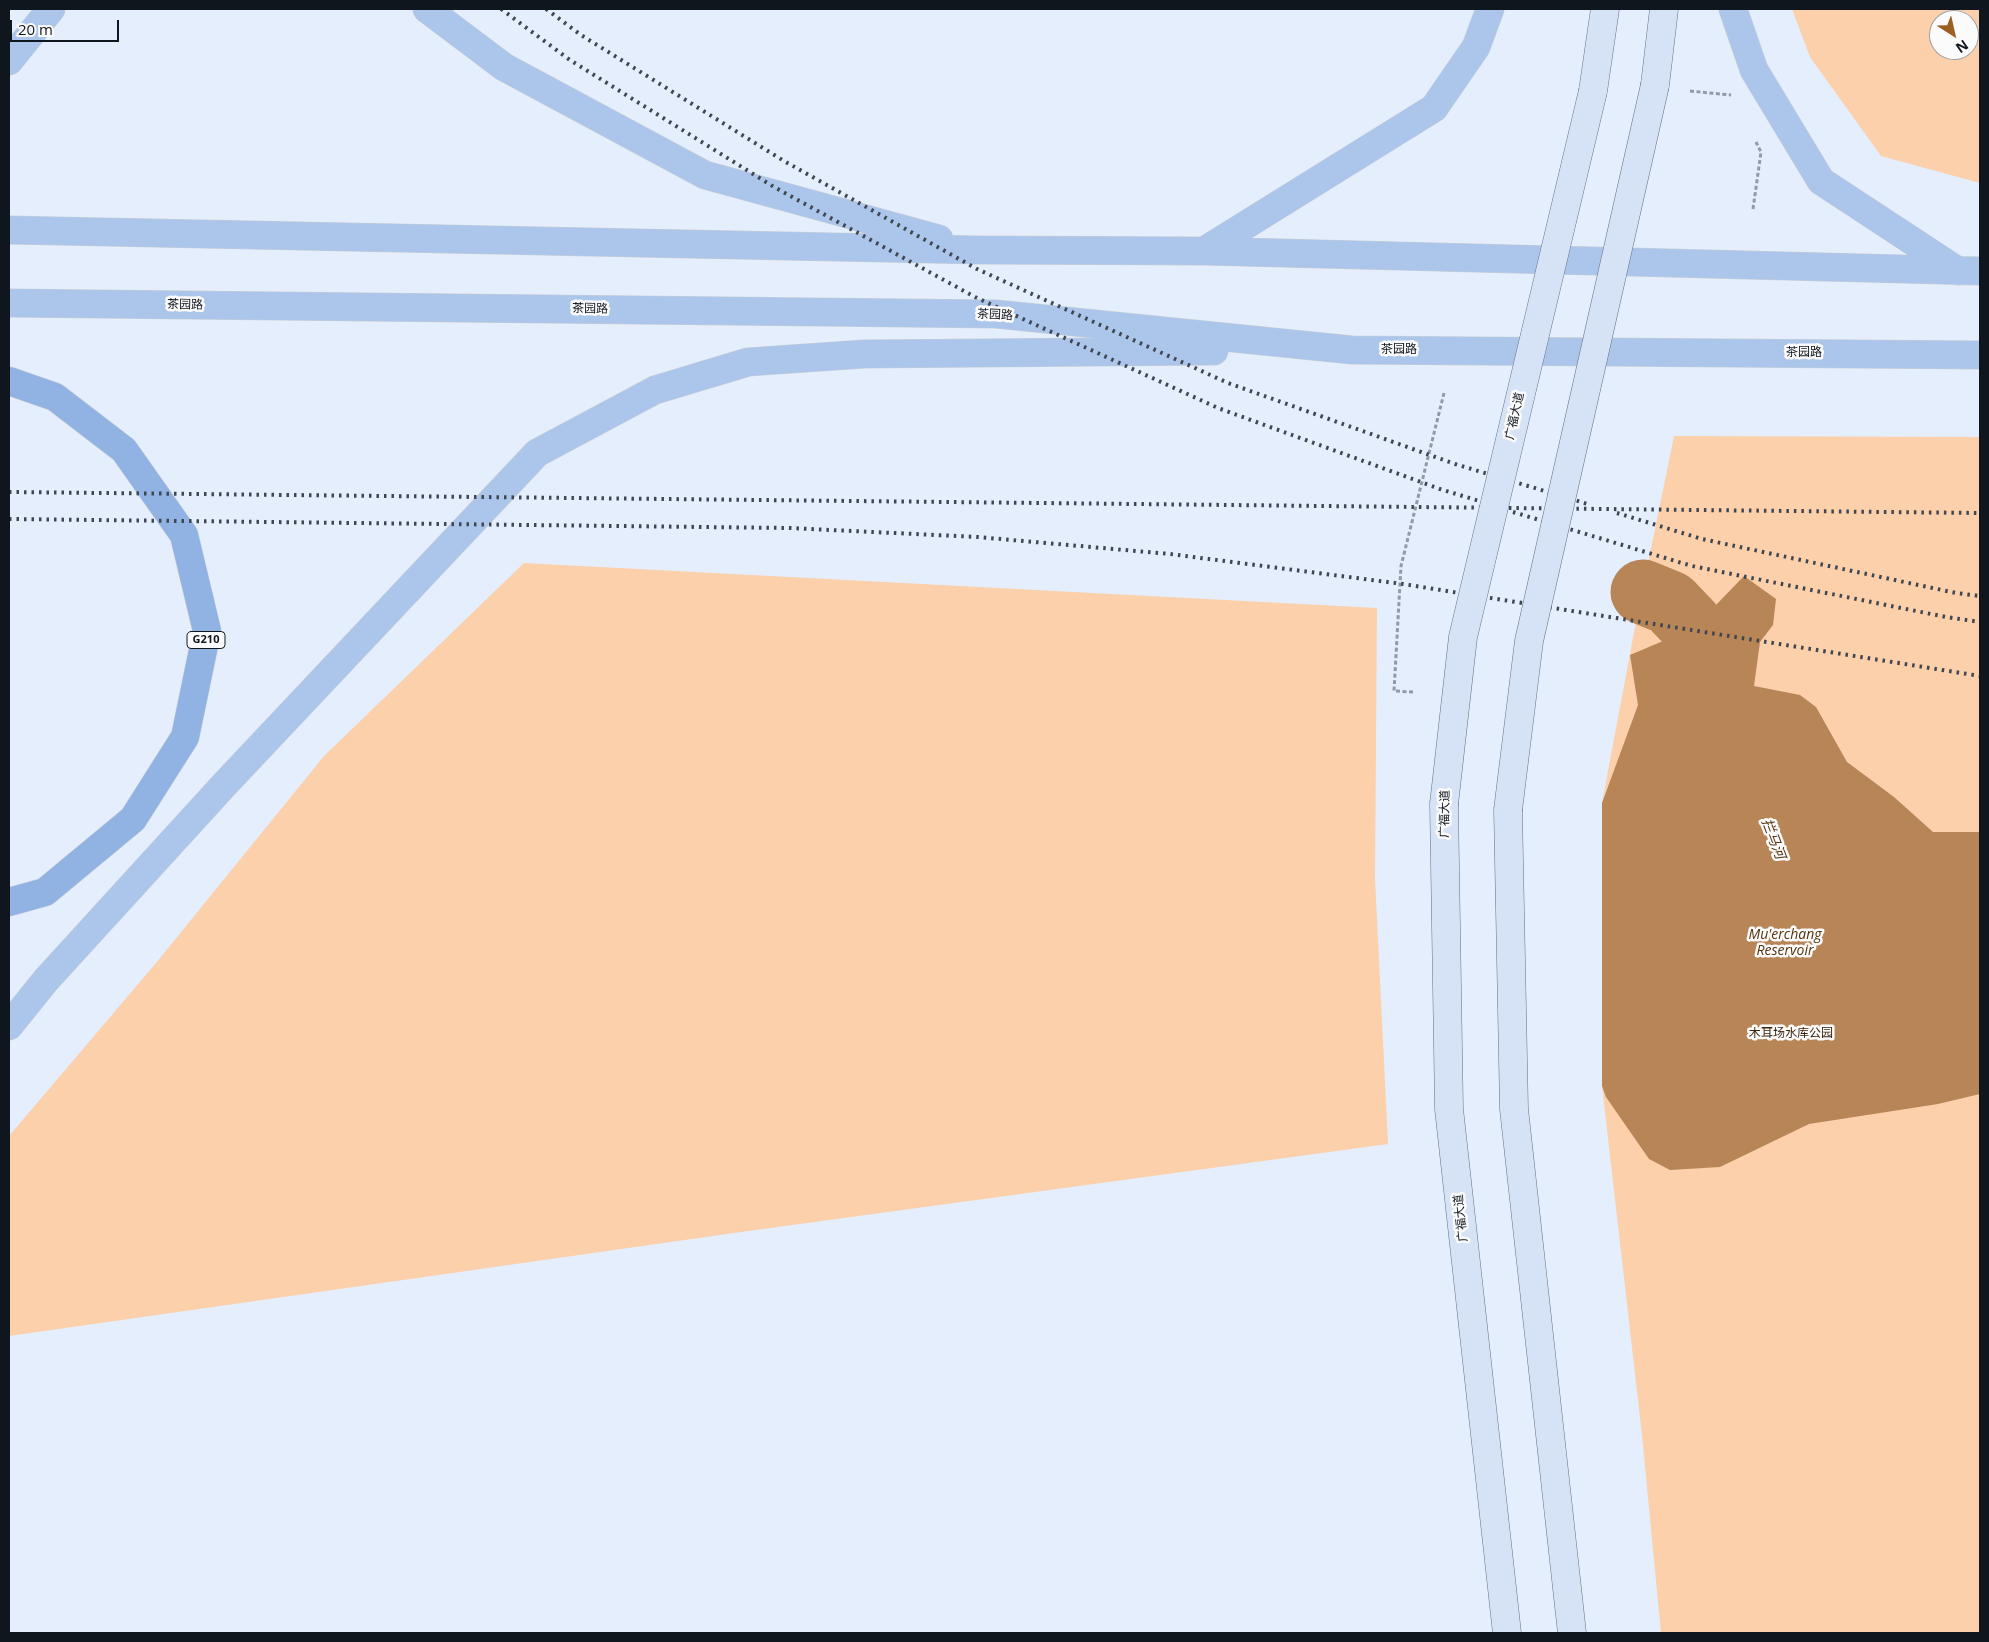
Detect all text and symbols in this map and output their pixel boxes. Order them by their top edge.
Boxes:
scale bar [12,10,121,42]
north arrow [1929,10,1979,60]
text: 20 m [18,19,53,39]
text: N [1952,36,1972,58]
street label: 茶园路 [167,297,203,313]
street label: 茶园路 [572,301,608,317]
street label: 茶园路 [977,307,1013,323]
street label: 茶园路 [1381,343,1417,357]
street label: 茶园路 [1786,346,1822,360]
street label: 广福大道 [1503,391,1527,441]
road number: G210 [187,632,225,648]
street label: 广福大道 [1437,790,1453,838]
water label: 拦马河 [1758,816,1788,862]
water label: Mu'erchang Reservoir [1749,927,1821,960]
park label: 木耳场水库公园 [1749,1027,1833,1041]
street label: 广福大道 [1451,1193,1471,1243]

